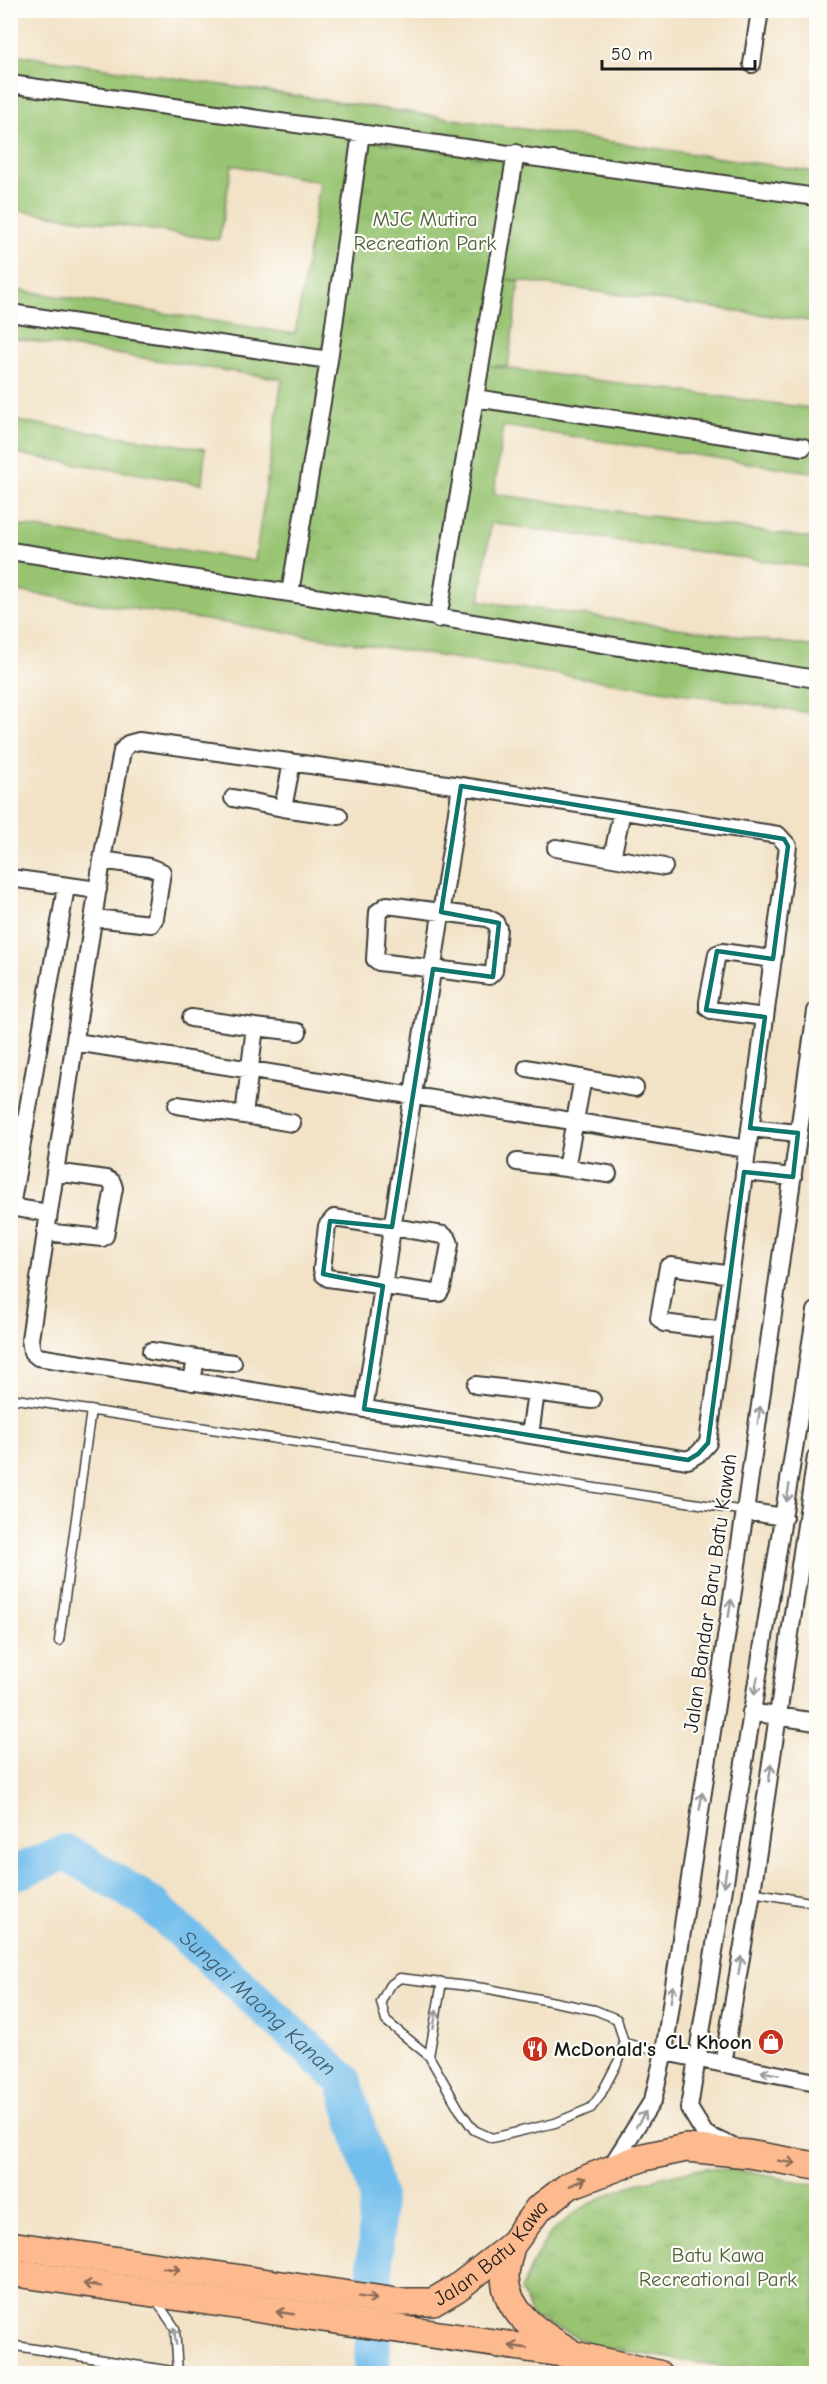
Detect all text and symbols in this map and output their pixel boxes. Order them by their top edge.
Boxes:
scale bar [602,33,755,71]
text: 50 m [611,44,653,65]
park label: MJC Mutira Recreation Park [354,207,496,255]
one-way arrow [753,1406,764,1426]
street label: Jalan Bandar Baru Batu Kawah [679,1452,741,1734]
one-way arrow [782,1483,793,1503]
one-way arrow [725,1599,736,1619]
one-way arrow [750,1675,761,1695]
one-way arrow [765,1763,776,1783]
one-way arrow [696,1792,707,1811]
one-way arrow [719,1868,730,1888]
water label: Sungai Maong Kanan [174,1925,341,2081]
one-way arrow [735,1956,746,1976]
one-way arrow [667,1984,678,2004]
one-way arrow [430,2010,441,2029]
shop icon: CL Khoon [756,2027,786,2057]
place label: CL Khoon [665,2030,752,2054]
restaurant icon: McDonald's [520,2034,550,2064]
place label: McDonald's [554,2037,656,2061]
one-way arrow [761,2067,780,2078]
one-way arrow [636,2111,648,2128]
one-way arrow [777,2156,796,2167]
one-way arrow [568,2176,586,2188]
street label: Jalan Batu Kawa [429,2194,552,2311]
park label: Batu Kawa Recreational Park [639,2243,797,2291]
one-way arrow [162,2263,182,2274]
one-way arrow [83,2279,103,2290]
one-way arrow [358,2292,378,2303]
one-way arrow [276,2308,296,2319]
one-way arrow [169,2327,180,2347]
one-way arrow [509,2341,528,2352]

